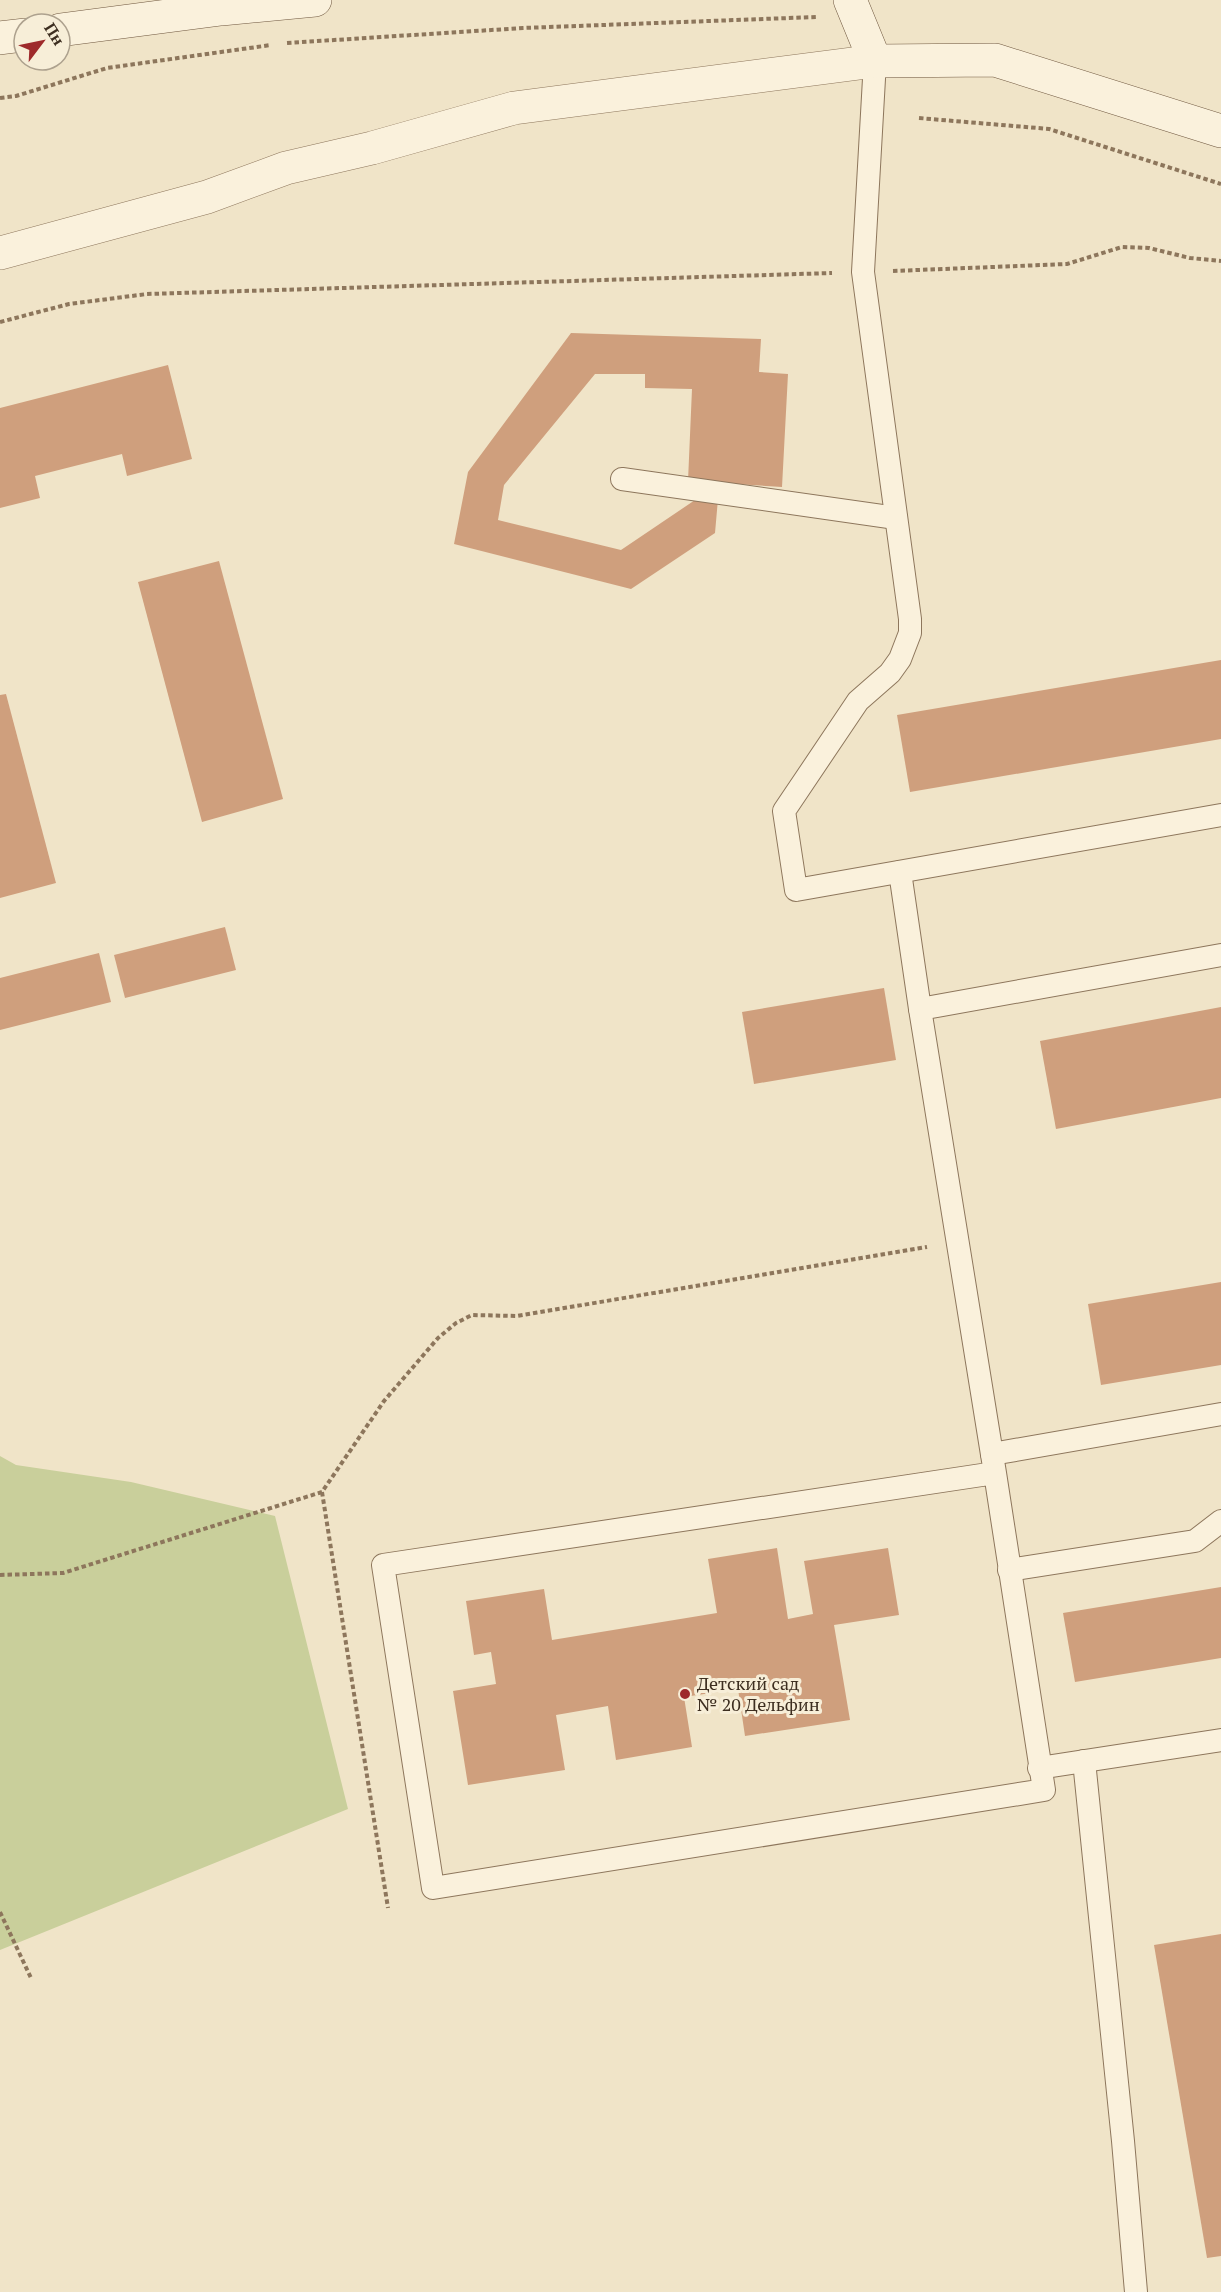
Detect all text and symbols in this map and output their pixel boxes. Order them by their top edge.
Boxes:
north arrow [12,12,72,72]
text: Пн [39,19,70,50]
place label: Детский сад № 20 Дельфин [697,1671,820,1716]
marker: Детский сад № 20 Дельфин [678,1687,692,1701]

